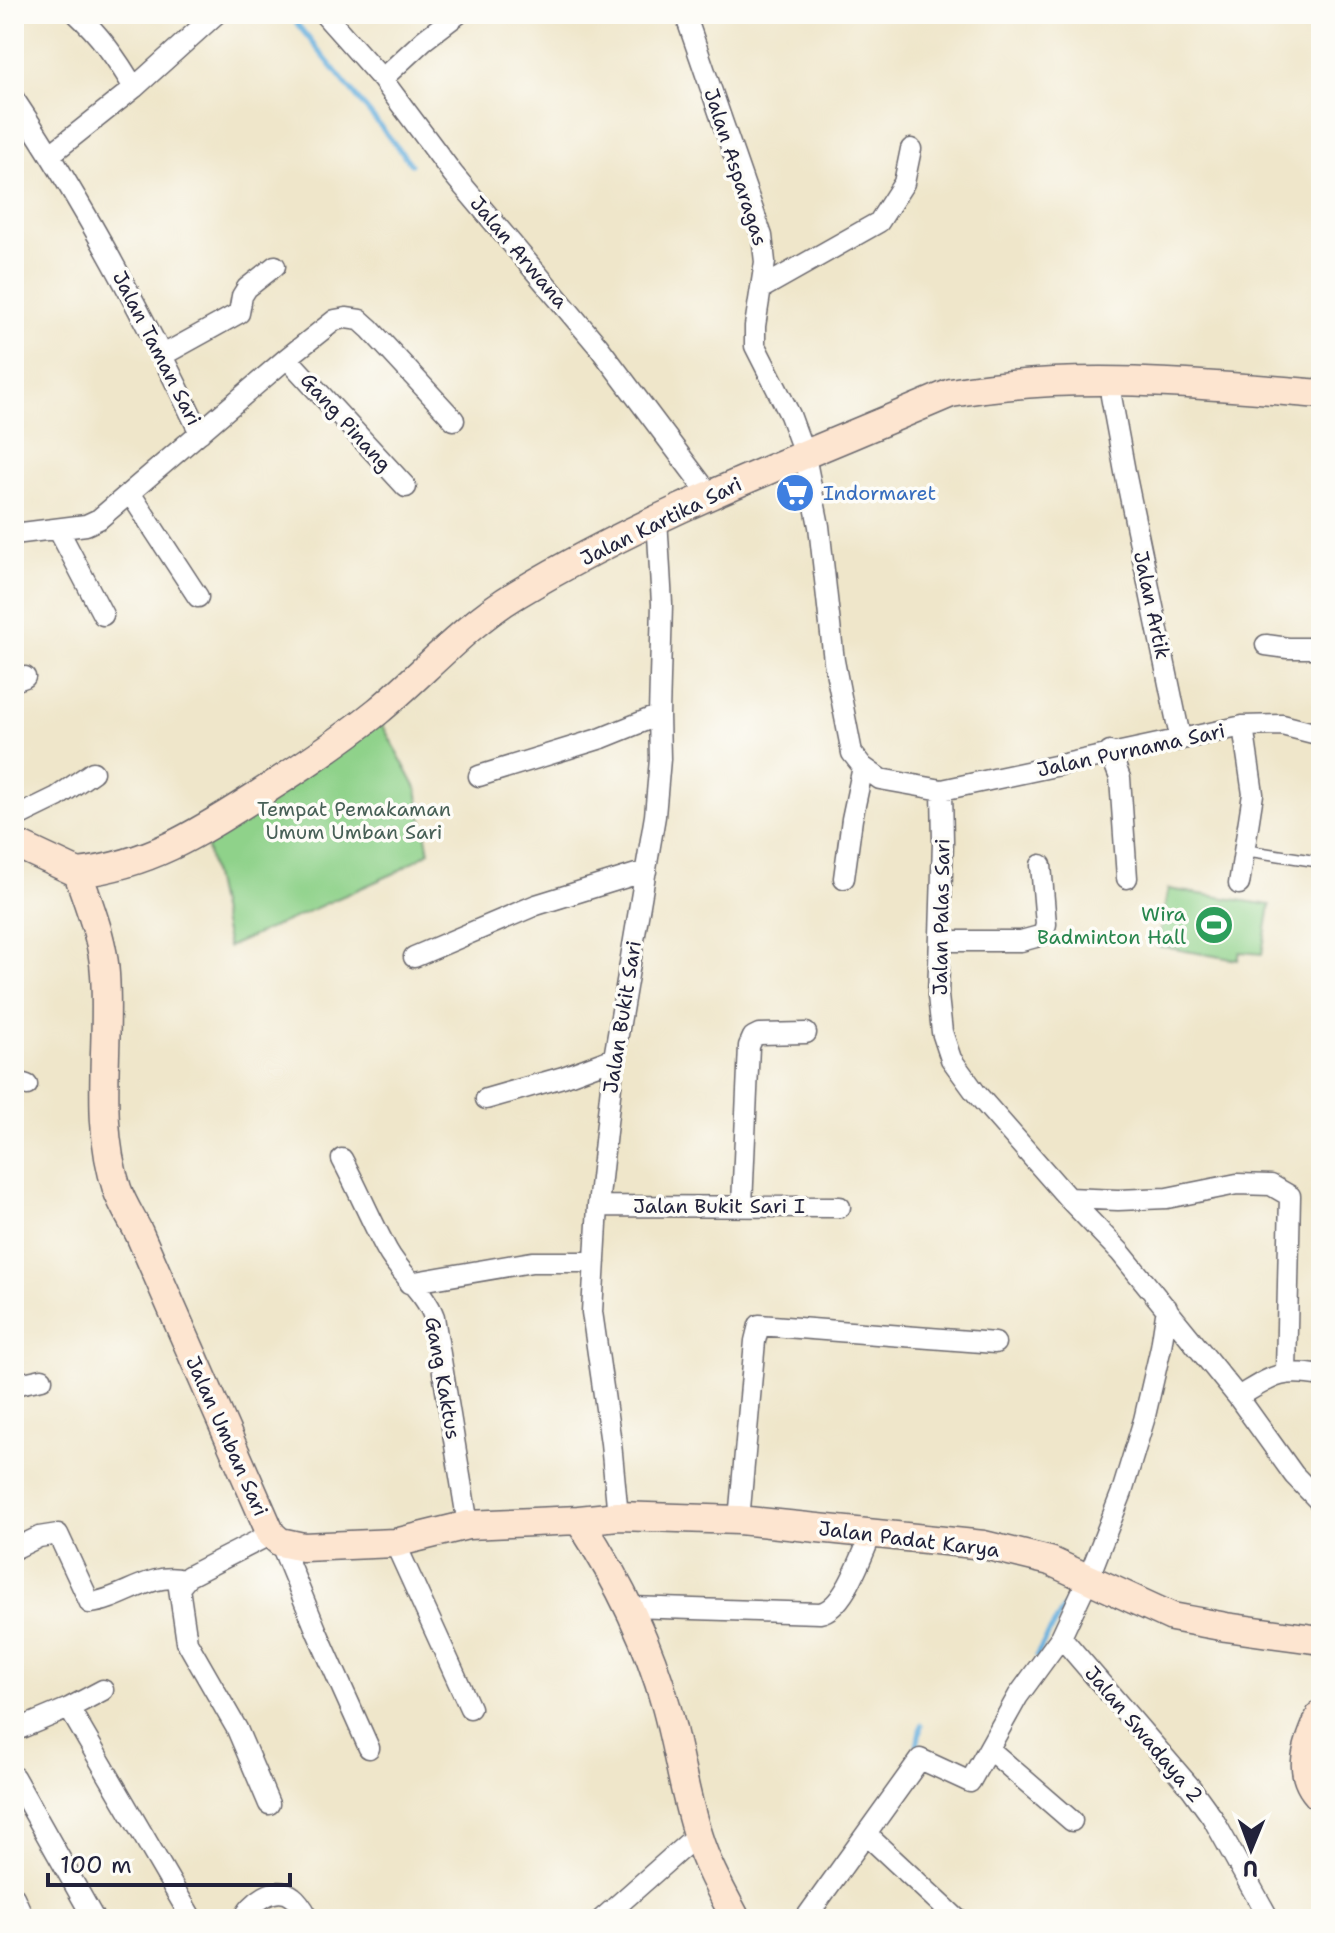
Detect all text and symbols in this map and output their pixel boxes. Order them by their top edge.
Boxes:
street label: Jalan Asparagas [698,85,774,249]
street label: Jalan Arwana [464,190,574,314]
street label: Jalan Taman Sari [107,266,207,430]
street label: Gang Pinang [295,367,397,477]
street label: Jalan Kartika Sari [576,471,746,571]
supermarket icon: Indormaret [774,472,816,514]
place label: Indormaret [823,480,936,506]
street label: Jalan Artik [1128,549,1176,661]
street label: Jalan Purnama Sari [1035,717,1227,783]
park label: Tempat Pemakaman Umum Umban Sari [257,796,451,845]
street label: Jalan Palas Sari [927,838,955,996]
place label: Wira Badminton Hall [1037,901,1187,950]
sports icon: Wira Badminton Hall [1193,904,1235,946]
street label: Jalan Bukit Sari [597,939,647,1095]
street label: Jalan Bukit Sari I [633,1193,805,1219]
street label: Gang Kaktus [419,1315,467,1441]
street label: Jalan Umban Sari [180,1352,274,1520]
street label: Jalan Padat Karya [817,1515,1002,1563]
street label: Jalan Swadaya 2 [1079,1660,1209,1808]
north arrow [1211,1809,1291,1889]
scale bar [48,1837,290,1887]
text: 100 m [60,1849,132,1881]
text: U [1243,1854,1258,1883]

